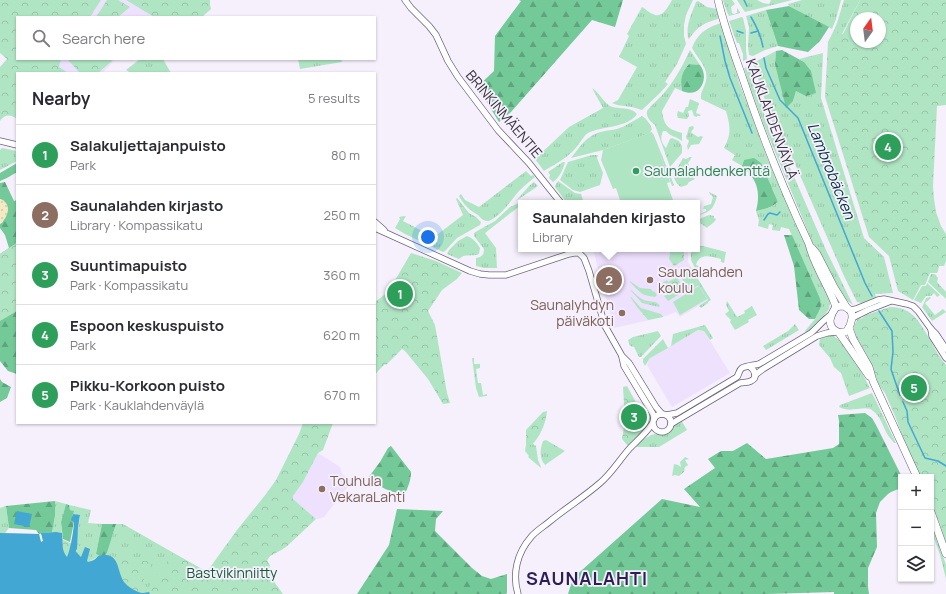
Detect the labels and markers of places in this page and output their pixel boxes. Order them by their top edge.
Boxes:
pin: 4 [875,132,901,162]
place label: Saunalahdenkenttä [644,161,770,180]
marker: Saunalahdenkenttä [631,166,641,176]
place label: Saunalahden koulu [658,262,743,297]
pin: 2 [596,265,622,295]
marker: Saunalahden koulu [645,275,655,285]
pin: 1 [387,279,413,309]
place label: Saunalyhdyn päiväkoti [530,295,614,330]
marker: Saunalyhdyn päiväkoti [617,308,627,318]
pin: 5 [901,373,927,403]
pin: 3 [621,402,647,432]
place label: Touhula VekaraLahti [330,471,405,506]
marker: Touhula VekaraLahti [317,484,327,494]

